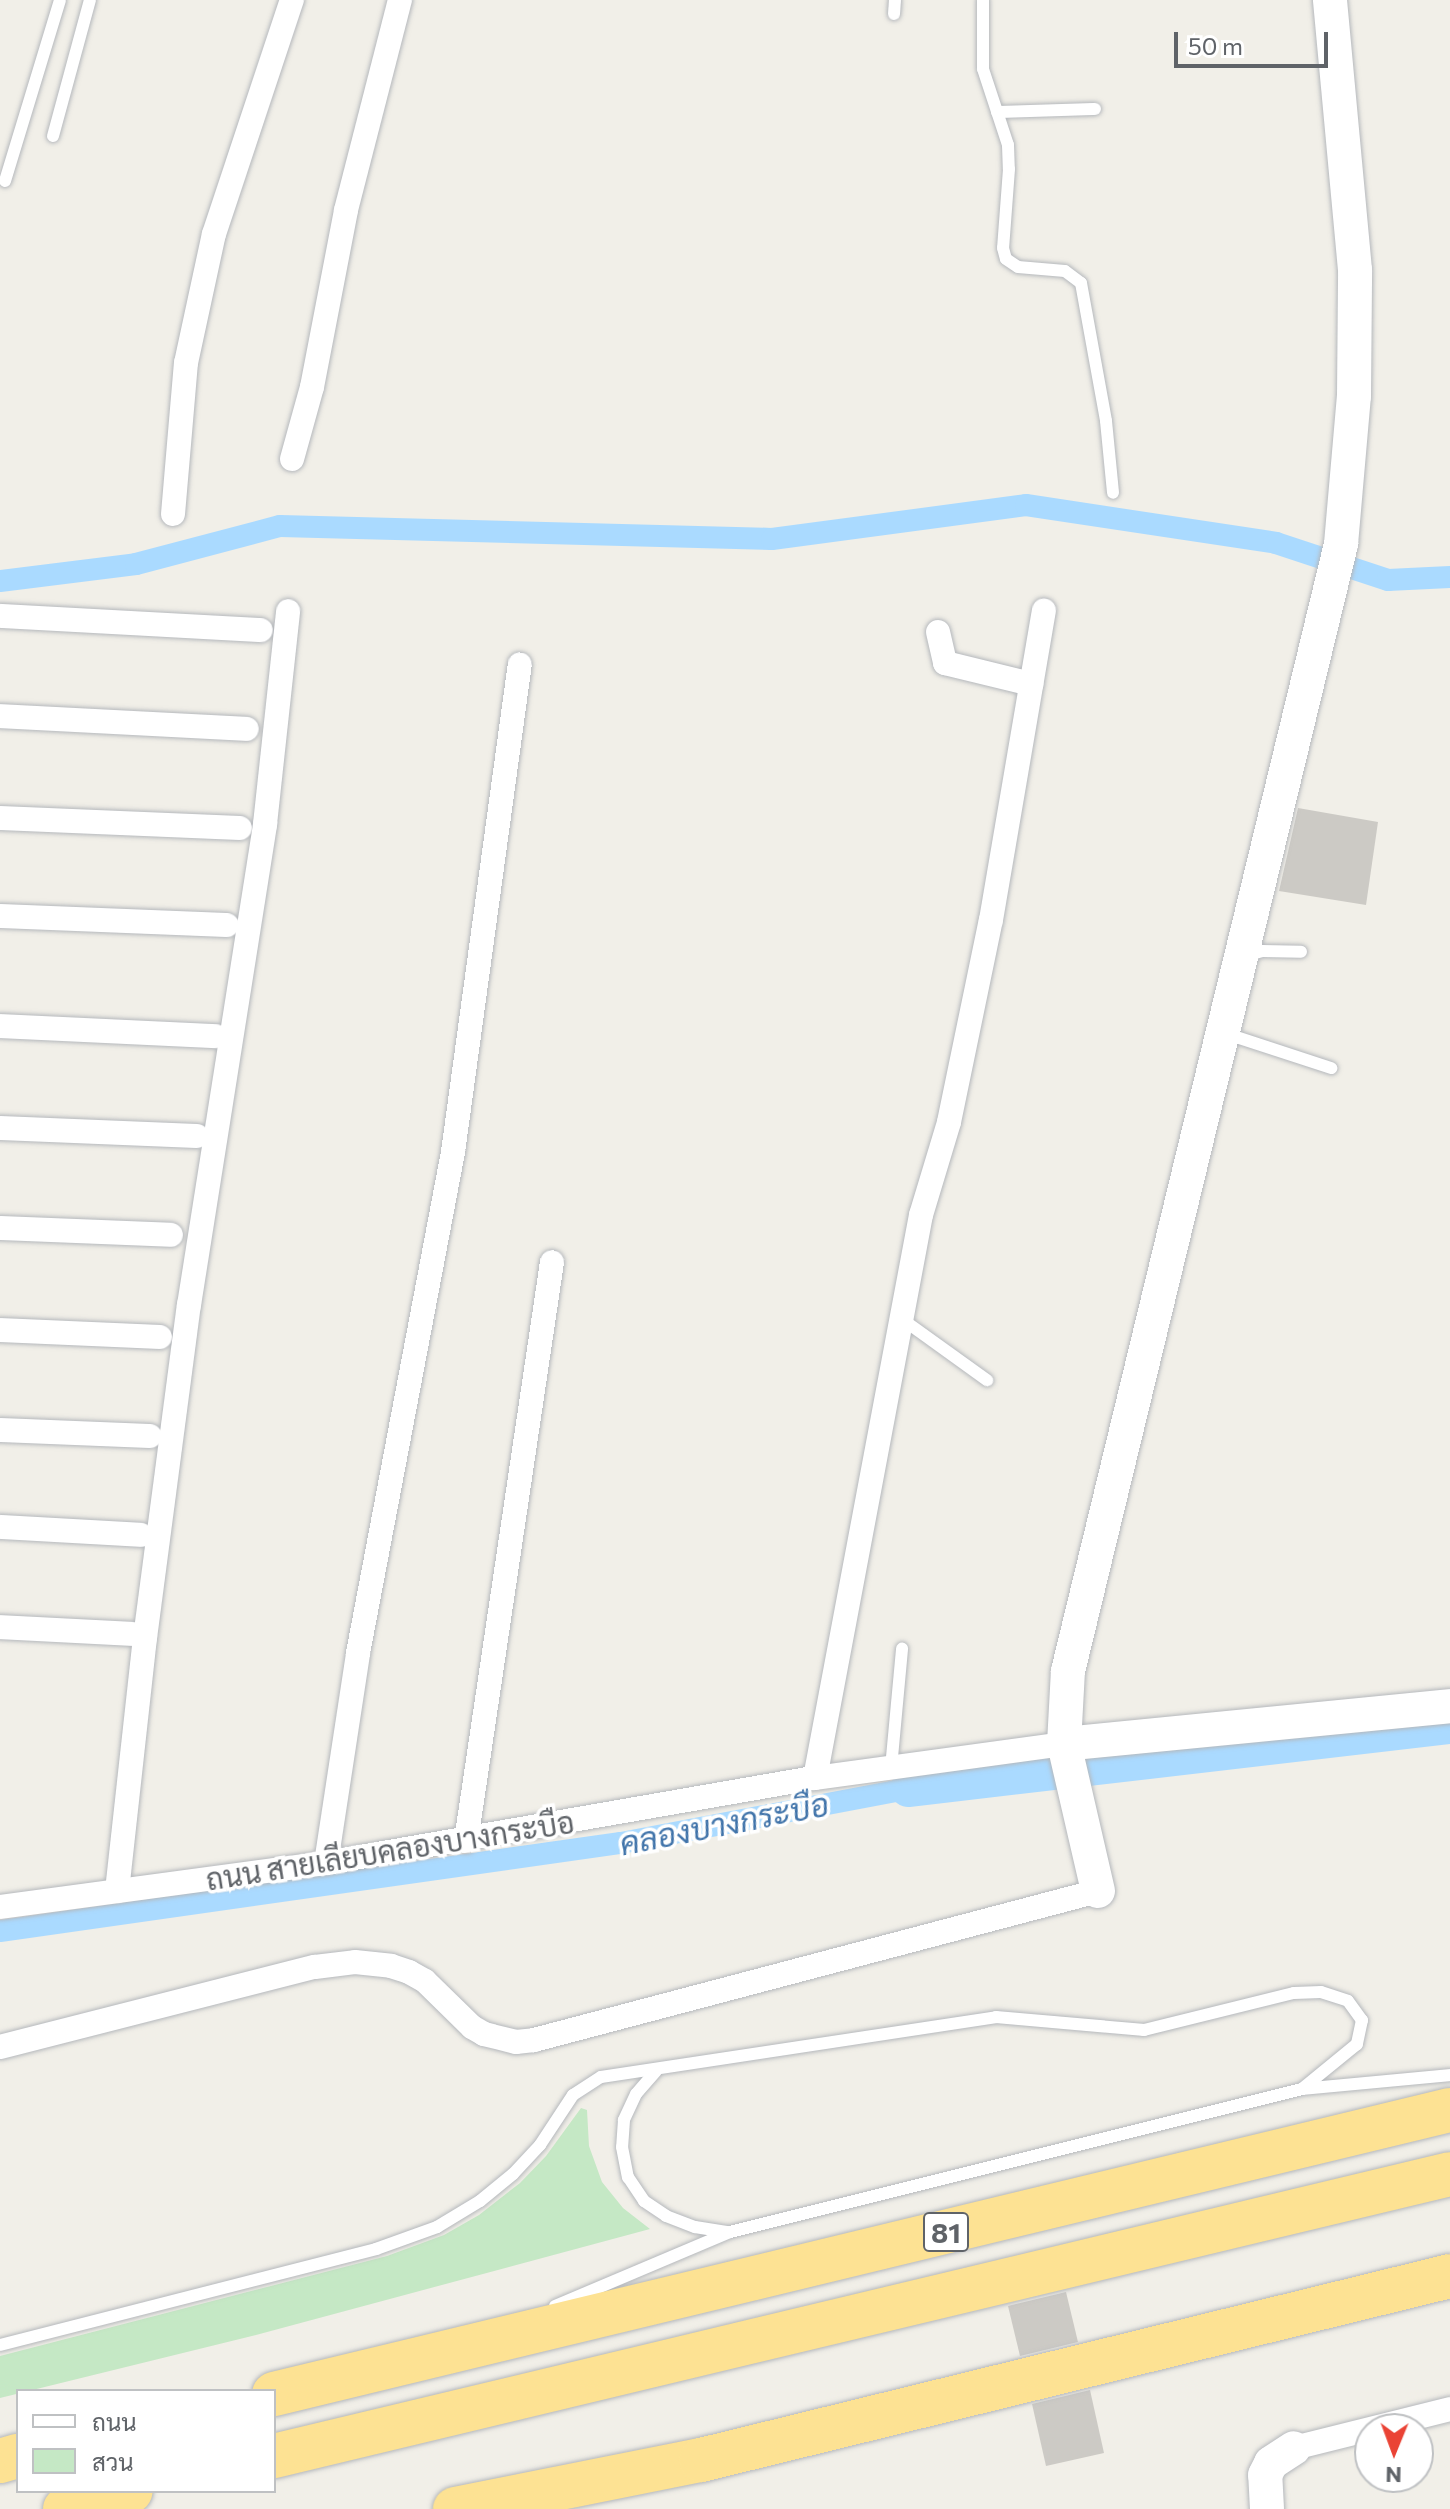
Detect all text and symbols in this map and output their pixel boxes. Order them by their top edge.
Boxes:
scale bar [1178,16,1332,66]
text: 50 m [1188,31,1243,60]
water label: คลองบางกระบือ [616,1784,832,1862]
street label: ถนน สายเลียบคลองบางกระบือ [203,1803,577,1897]
road number: 81 [922,2208,970,2256]
legend [16,2389,276,2493]
text: ถนน [92,2407,137,2436]
north arrow [1354,2413,1434,2493]
text: สวน [92,2447,134,2476]
text: N [1385,2462,1402,2489]

